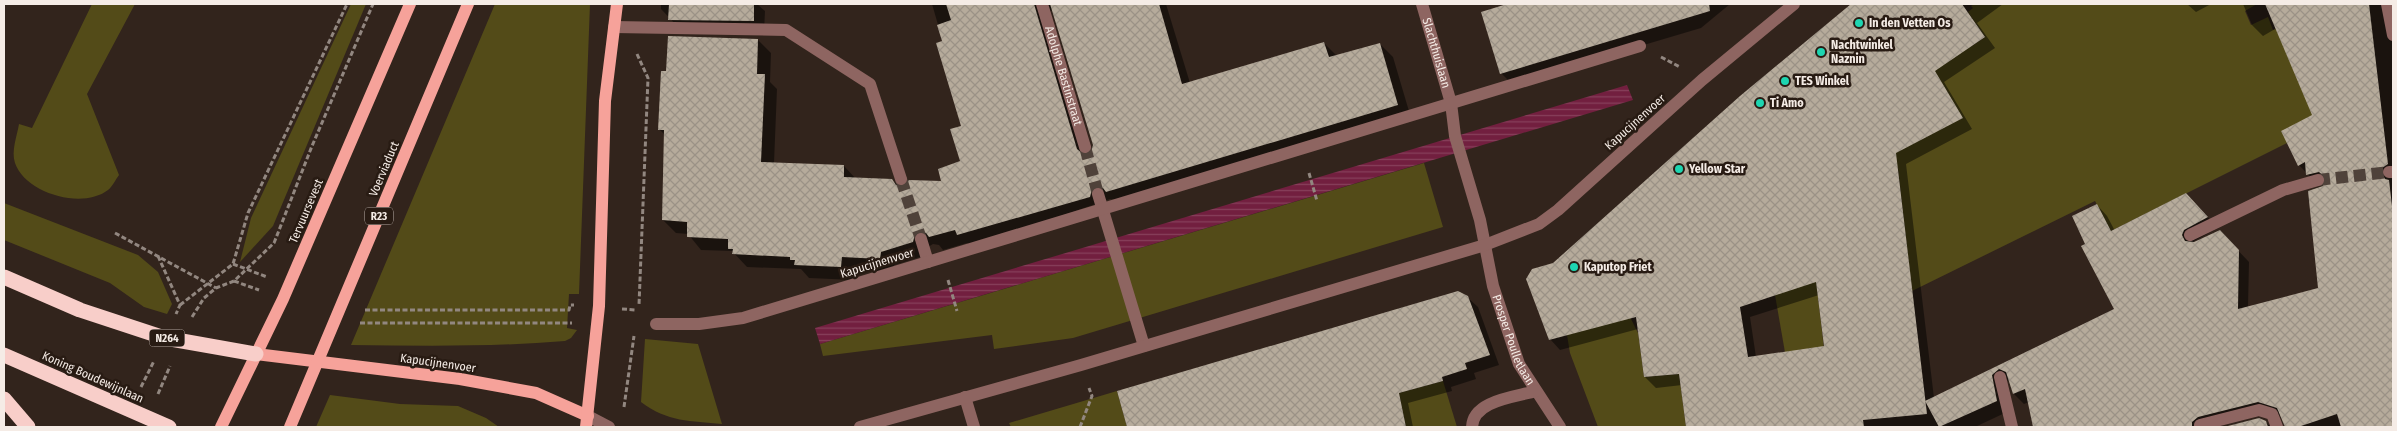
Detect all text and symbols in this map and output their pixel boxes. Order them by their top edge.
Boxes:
street label: Slachthuislaan [1419,16,1453,90]
place label: In den Vetten Os [1869,16,1951,30]
marker: In den Vetten Os [1853,17,1865,29]
street label: Adolphe Bastinstraat [1042,24,1085,127]
place label: Nachtwinkel Naznin [1831,38,1894,66]
marker: Nachtwinkel Naznin [1815,46,1827,58]
place label: TES Winkel [1795,74,1850,88]
marker: TES Winkel [1779,75,1791,87]
street label: Kapucijnenvoer [1602,91,1669,153]
place label: Ti Amo [1770,96,1804,110]
marker: Ti Amo [1754,97,1766,109]
street label: Voerviaduct [366,139,402,199]
place label: Yellow Star [1688,162,1746,176]
marker: Yellow Star [1673,163,1685,175]
street label: Tervuursevest [286,177,326,245]
road number: R23 [365,208,393,225]
street label: Kapucijnenvoer [839,245,916,281]
place label: Kaputop Friet [1584,260,1652,274]
marker: Kaputop Friet [1568,261,1580,273]
street label: Prosper Poulletlaan [1489,293,1538,388]
road number: N264 [150,329,184,346]
street label: Koning Boudewijnlaan [40,348,146,406]
street label: Kapucijnenvoer [399,351,478,375]

